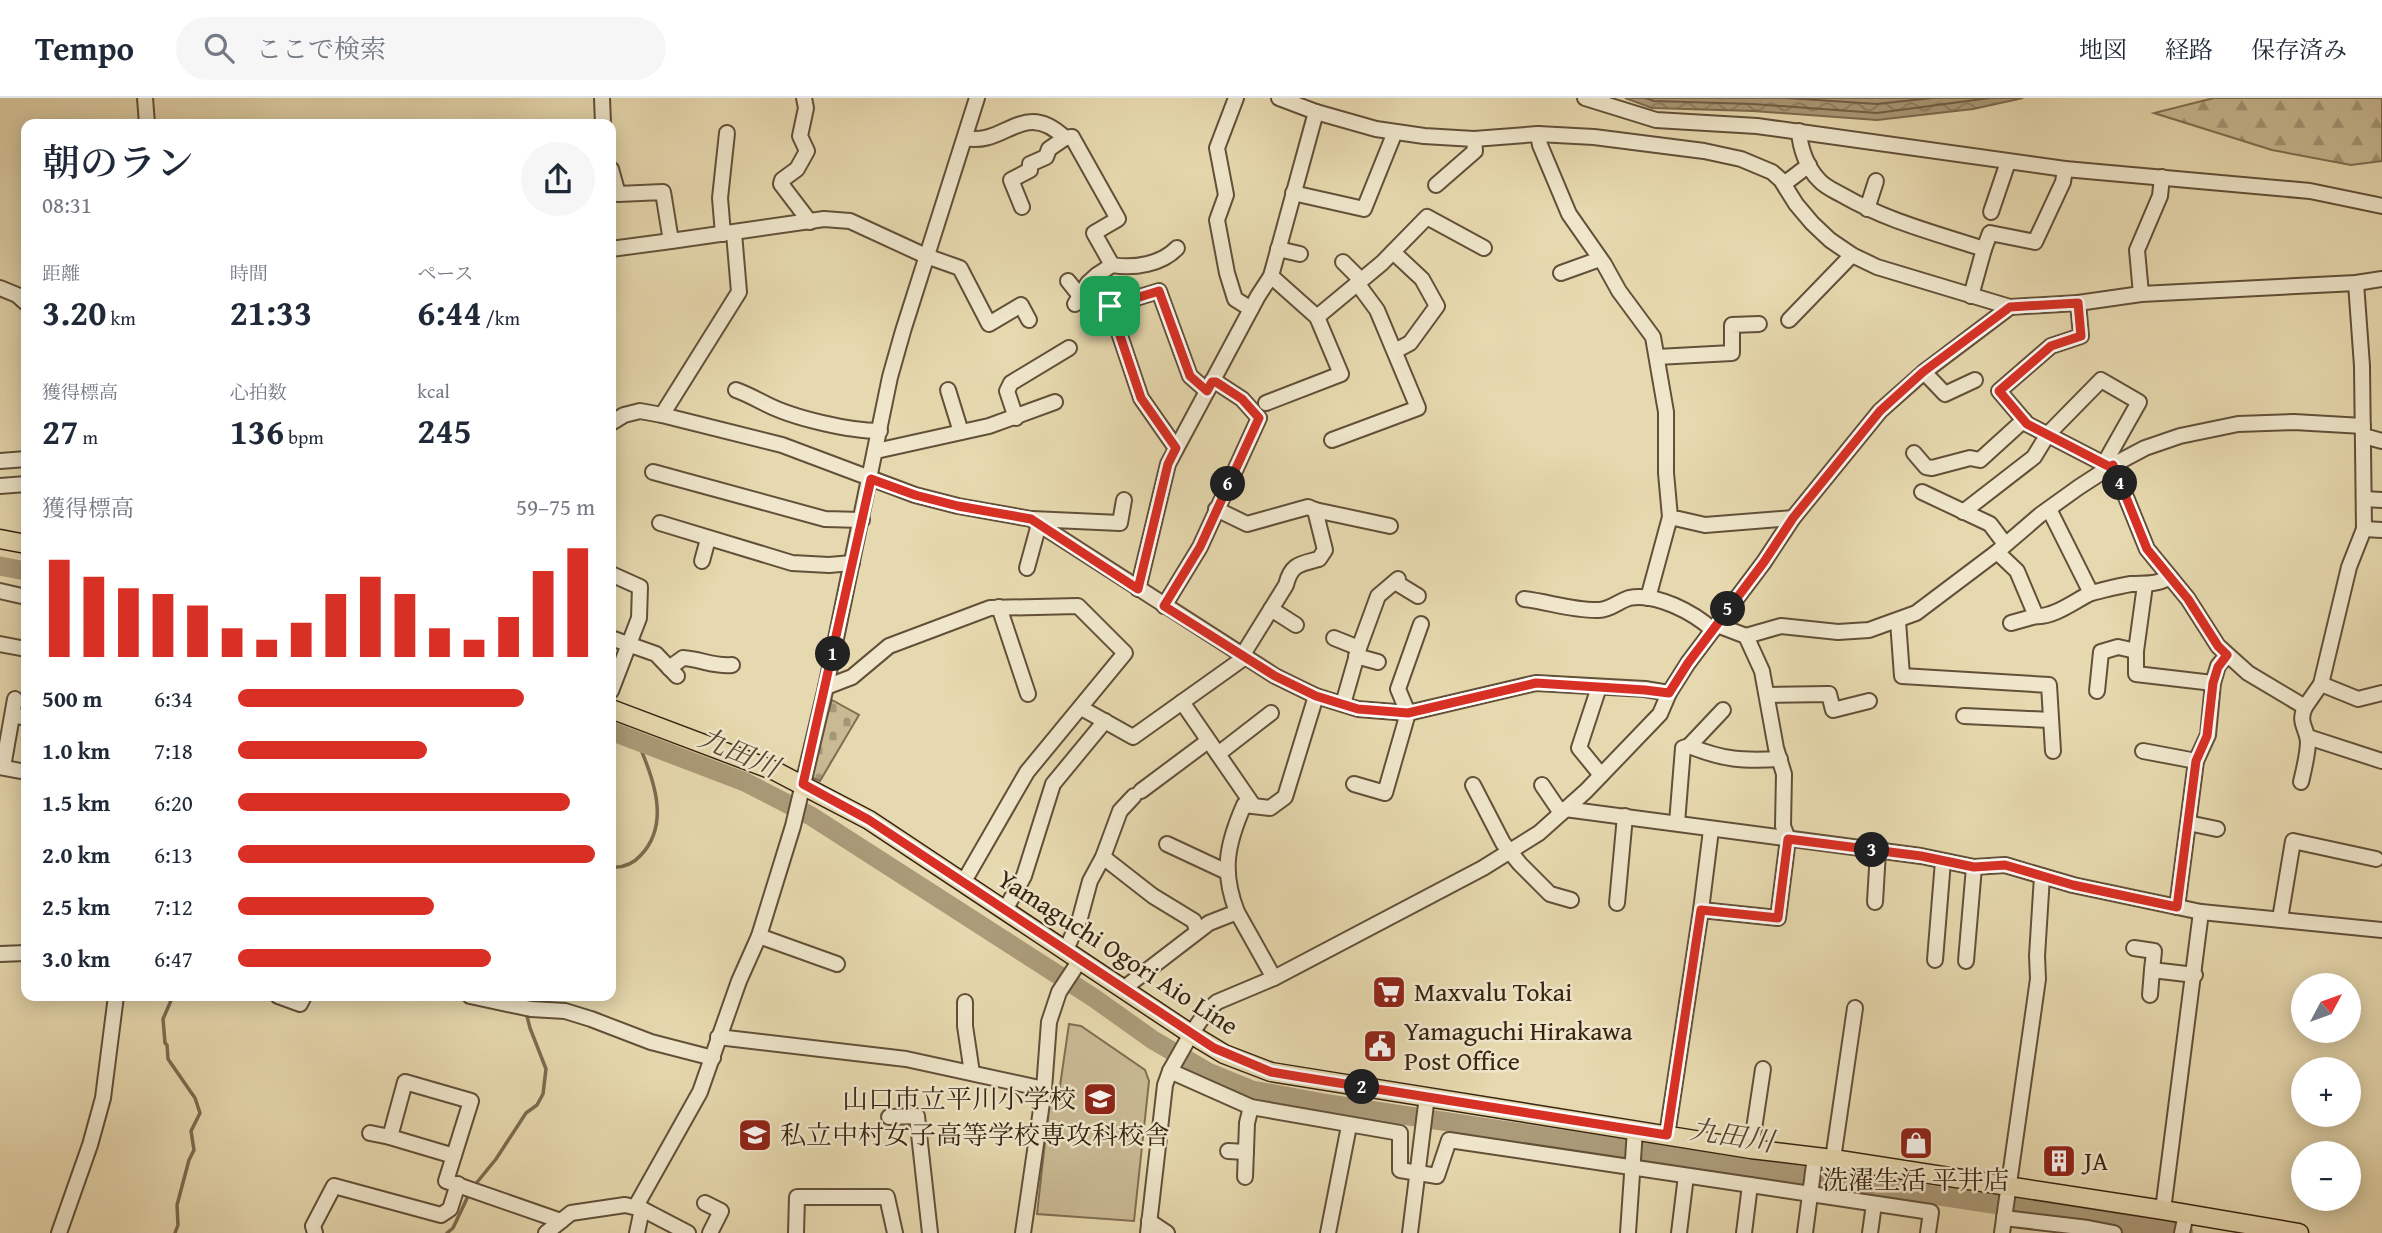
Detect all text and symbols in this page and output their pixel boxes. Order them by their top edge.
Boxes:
search box [176,17,666,80]
text: Tempo [35,24,134,72]
icon: search [200,29,238,67]
text: ここで検索 [256,29,386,68]
text: 地図 [2079,32,2127,67]
text: 経路 [2165,32,2213,67]
text: 保存済み [2251,32,2347,67]
text: 朝のラン [42,134,194,190]
button: share [521,142,595,216]
text: 08:31 [42,188,92,221]
text: 距離 [42,259,80,287]
text: 時間 [230,259,268,287]
text: ペース [417,259,473,287]
pin [1080,276,1140,336]
text: 3.20 [42,287,106,338]
text: 21:33 [230,287,312,338]
text: 6:44 [417,287,482,338]
icon: arrive [1091,287,1129,325]
text: km [106,304,136,332]
text: /km [482,304,520,332]
text: kcal [417,377,450,405]
text: 獲得標高 [42,378,118,406]
text: 心拍数 [230,378,287,406]
text: 245 [417,405,472,456]
text: 27 [42,406,78,457]
text: 136 [230,406,284,457]
text: m [78,423,98,451]
text: bpm [284,423,324,451]
pin: 6 [1210,466,1246,502]
pin: 4 [2102,466,2138,500]
text: 4 [2115,468,2124,496]
text: 6 [1223,469,1232,497]
text: 59–75 m [516,490,595,523]
text: 獲得標高 [42,491,134,524]
pin: 5 [1710,592,1746,626]
text: 5 [1723,594,1732,622]
pin: 1 [816,636,850,672]
text: 1 [828,639,837,667]
text: 500 m [42,682,103,715]
text: 6:34 [154,682,193,715]
water label: 九田川 [693,716,789,788]
text: 1.0 km [42,734,110,767]
text: 7:18 [154,734,193,767]
text: 1.5 km [42,786,110,819]
text: 6:20 [154,786,193,819]
pin: 3 [1854,832,1890,868]
text: 3 [1867,835,1876,863]
text: 2.0 km [42,838,110,871]
text: 6:13 [154,838,193,871]
street label: Yamaguchi Ogori Aio Line [990,859,1246,1044]
text: 2.5 km [42,890,110,923]
text: 7:12 [154,890,193,923]
text: 3.0 km [42,942,110,975]
text: 6:47 [154,942,193,975]
place label: Maxvalu Tokai [1414,972,1572,1011]
supermarket icon: Maxvalu Tokai [1370,973,1408,1011]
north arrow [2291,973,2361,1043]
map controls [2291,973,2361,1211]
place label: Yamaguchi Hirakawa Post Office [1404,1011,1633,1080]
public building icon: Yamaguchi Hirakawa Post Office [1361,1027,1399,1065]
button: + [2291,1057,2361,1127]
pin: 2 [1344,1070,1380,1104]
text: 2 [1357,1072,1366,1100]
place label: 山口市立平川小学校 [842,1079,1076,1118]
school or university icon: 山口市立平川小学校 [1081,1080,1119,1118]
water label: 九田川 [1687,1108,1780,1162]
place label: 私立中村女子高等学校専攻科校舎 [780,1115,1170,1154]
school or university icon: 私立中村女子高等学校専攻科校舎 [736,1116,774,1154]
shop icon: 洗濯生活 平井店 [1897,1124,1935,1162]
place label: JA [2081,1141,2108,1180]
button: − [2291,1141,2361,1211]
building icon: JA [2040,1142,2078,1180]
place label: 洗濯生活 平井店 [1822,1160,2010,1199]

